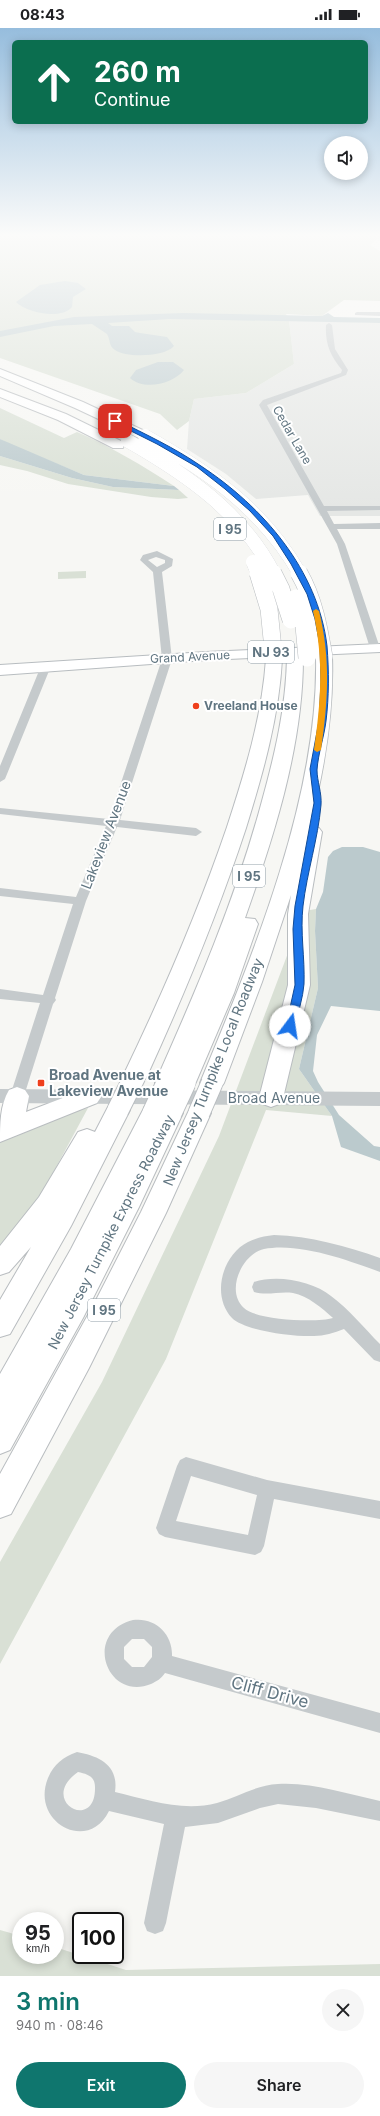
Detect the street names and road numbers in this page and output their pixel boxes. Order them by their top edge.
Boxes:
street label: Cedar Lane [270,403,315,467]
road number: I 95 [214,518,246,540]
road number: NJ 93 [248,641,294,663]
street label: Grand Avenue [150,647,230,666]
street label: Lakeview Avenue [77,778,134,891]
road number: I 95 [233,865,265,887]
street label: New Jersey Turnpike Local Roadway [159,955,266,1188]
street label: Broad Avenue [228,1089,320,1106]
street label: New Jersey Turnpike Express Roadway [44,1111,177,1352]
road number: I 95 [88,1299,120,1321]
street label: Cliff Drive [229,1672,311,1712]

